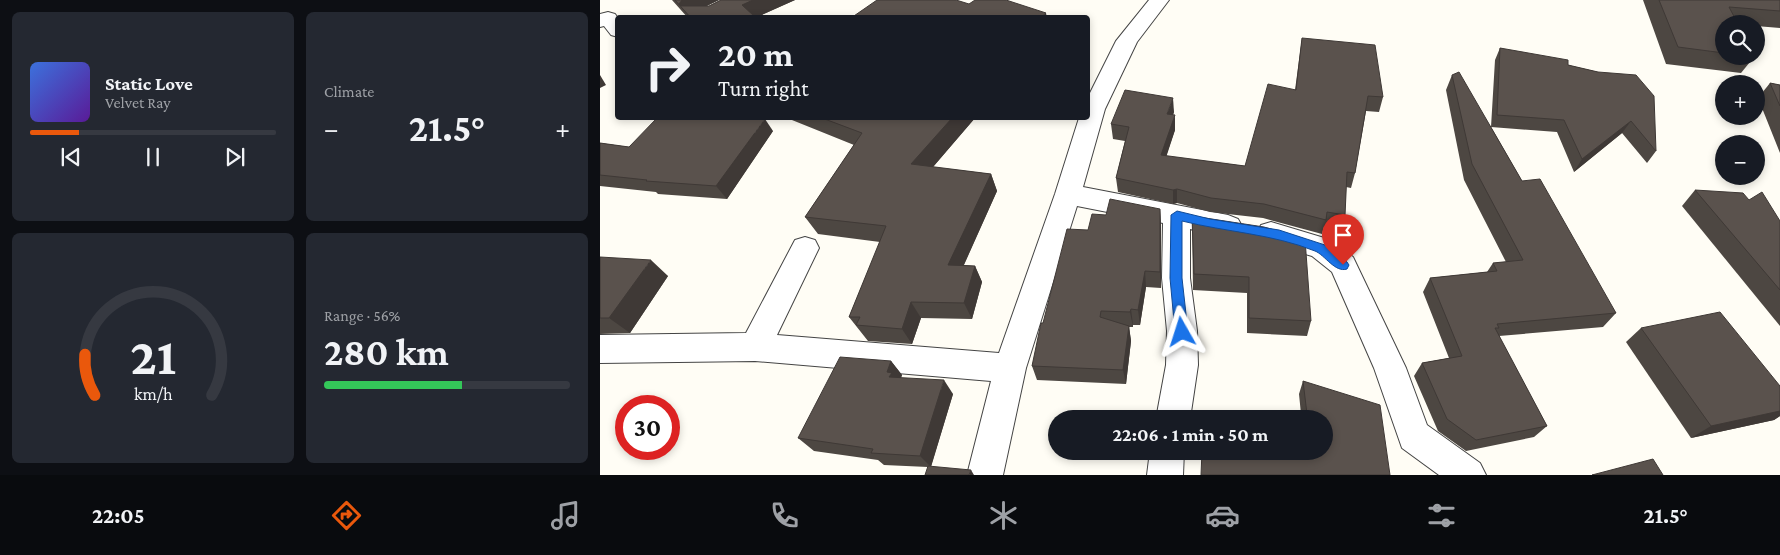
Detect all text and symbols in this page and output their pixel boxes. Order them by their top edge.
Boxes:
map controls [1715,15,1765,185]
button: search [1715,15,1765,65]
icon: right [635,35,700,100]
text: 20 m [718,35,793,74]
text: Static Love [105,73,193,94]
button: + [1715,75,1765,125]
text: Turn right [718,76,809,101]
text: Climate [324,83,374,100]
text: Velvet Ray [105,94,171,111]
text: 21.5° [409,107,485,149]
text: − [324,113,339,144]
text: + [555,113,570,144]
button: − [1715,135,1765,185]
icon: previous [57,143,85,171]
icon: pause [139,143,167,171]
icon: next [221,143,249,171]
pin [1322,214,1364,265]
icon: arrive [1329,221,1357,249]
position arrow [1155,305,1207,357]
text: Range · 56% [324,307,400,324]
text: 21 [130,327,176,385]
text: 280 km [324,331,449,373]
text: km/h [134,384,173,404]
speed limit sign: 30 [615,395,680,460]
text: 22:06 · 1 min · 50 m [1113,424,1268,445]
icon: directions [329,498,364,533]
icon: music [548,498,583,533]
icon: phone [767,498,802,533]
icon: climate [986,498,1021,533]
icon: car [1205,498,1240,533]
icon: filters [1424,498,1459,533]
text: 22:05 [92,503,144,528]
text: 21.5° [1643,503,1688,528]

